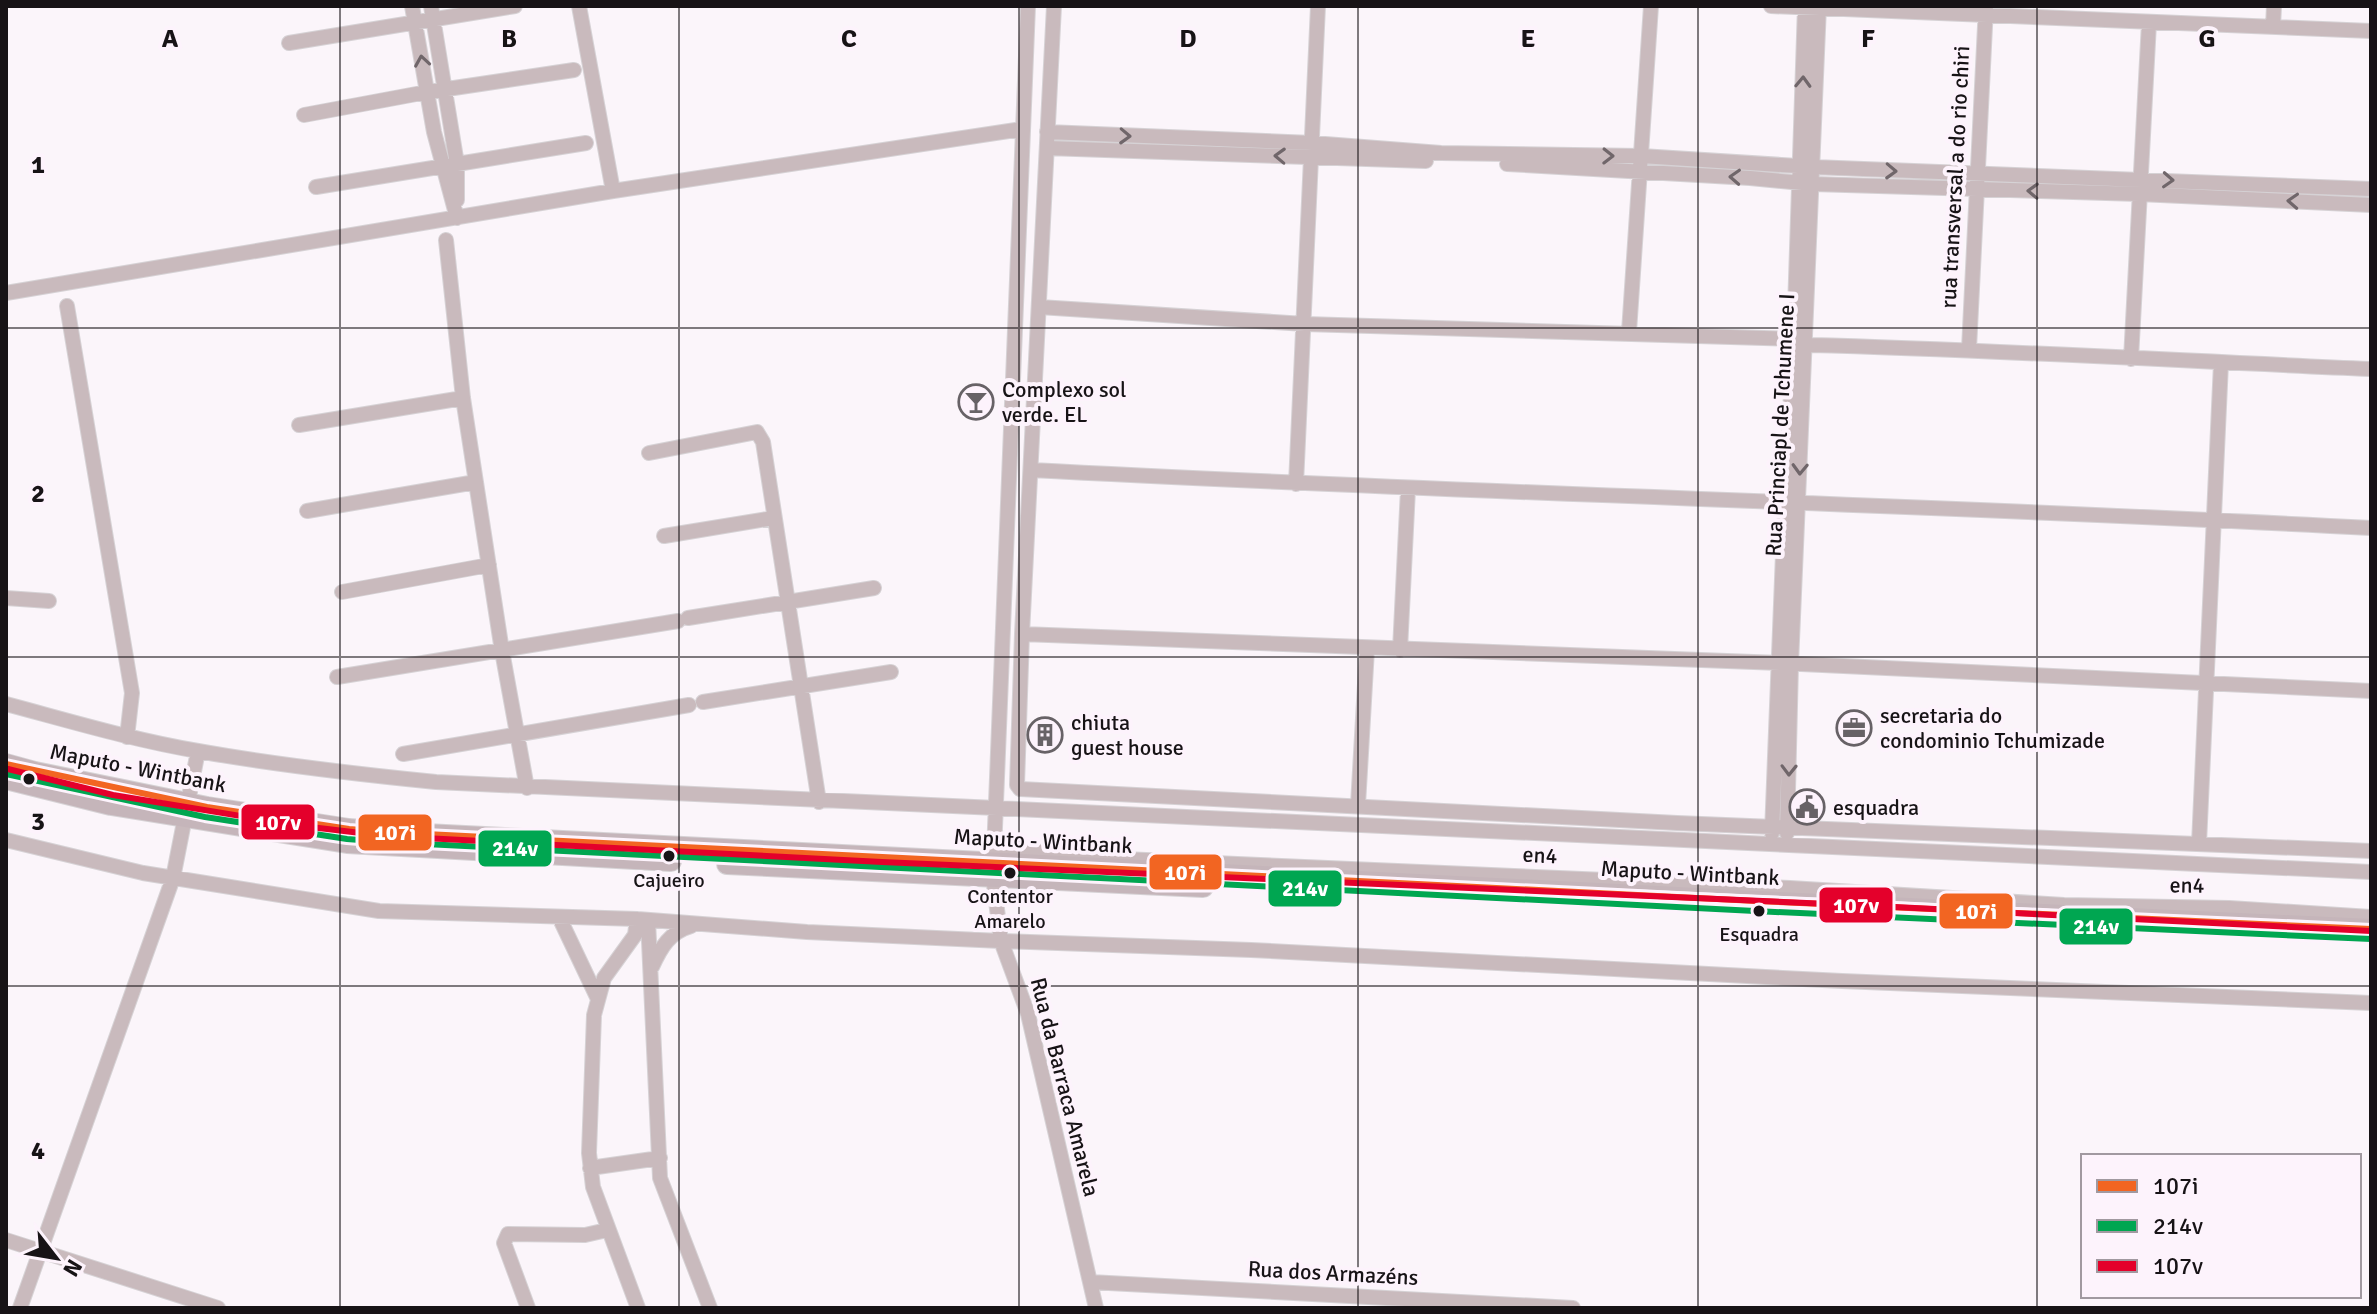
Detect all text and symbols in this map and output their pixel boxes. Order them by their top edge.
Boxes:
text: A [162,23,179,55]
text: B [501,23,517,55]
text: C [841,23,857,55]
text: D [1179,23,1197,55]
text: E [1521,23,1535,55]
text: F [1861,23,1875,55]
text: G [2198,23,2216,55]
street label: rua transversal a do rio chiri [1935,45,1975,309]
one-way arrow [414,54,431,68]
one-way arrow [1795,75,1812,88]
one-way arrow [1119,127,1132,144]
one-way arrow [1273,147,1286,164]
one-way arrow [1602,147,1615,165]
text: 1 [31,149,45,181]
one-way arrow [1885,162,1898,179]
one-way arrow [1728,169,1741,186]
one-way arrow [2162,171,2175,188]
one-way arrow [2026,182,2039,199]
one-way arrow [2286,193,2299,210]
street label: Rua Princiapl de Tchumene I [1760,293,1800,557]
place label: Complexo sol verde. EL [1002,376,1127,428]
bar icon: Complexo sol verde. EL [957,383,995,421]
one-way arrow [1792,463,1809,476]
text: 2 [31,478,45,510]
place label: secretaria do condominio Tchumizade [1880,702,2105,754]
place label: chiuta guest house [1071,709,1184,761]
office icon: secretaria do condominio Tchumizade [1835,709,1873,747]
building icon: chiuta guest house [1026,716,1064,754]
street label: Maputo - Wintbank [48,738,228,798]
one-way arrow [1780,764,1798,777]
unlabelled marker [21,771,37,787]
public building icon: esquadra [1788,788,1826,826]
place label: esquadra [1833,794,1919,821]
line badge: 107v [240,803,316,841]
text: 3 [31,806,45,838]
text: 107v [255,809,302,836]
line badge: 107i [357,813,433,852]
text: 107i [374,819,416,846]
street label: Maputo - Wintbank [953,823,1133,859]
line badge: 214v [477,829,553,868]
text: 214v [492,835,539,862]
street label: en4 [1522,841,1558,869]
marker: Cajueiro [661,848,677,864]
line badge: 107i [1148,853,1223,891]
street label: Maputo - Wintbank [1600,855,1780,891]
text: 107i [1164,859,1206,886]
marker: Contentor Amarelo [1002,865,1018,881]
place label: Cajueiro [633,868,705,893]
line badge: 214v [1267,869,1343,908]
street label: en4 [2169,871,2205,899]
text: 214v [1282,875,1329,902]
place label: Contentor Amarelo [967,884,1053,934]
line badge: 107v [1818,886,1894,924]
text: 107v [1833,892,1880,919]
line badge: 107i [1938,892,2014,930]
text: 107i [1955,898,1997,925]
marker: Esquadra [1751,903,1767,919]
line badge: 214v [2058,907,2134,946]
text: 214v [2073,913,2120,940]
place label: Esquadra [1719,922,1799,947]
street label: Rua da Barraca Amarela [1025,975,1105,1199]
text: 4 [31,1135,45,1167]
legend [2081,1154,2361,1298]
text: 107i [2153,1171,2198,1201]
text: 214v [2153,1211,2203,1241]
north arrow [16,1218,96,1298]
text: 107v [2153,1251,2203,1281]
text: N [57,1255,88,1282]
street label: Rua dos Armazéns [1247,1255,1419,1291]

